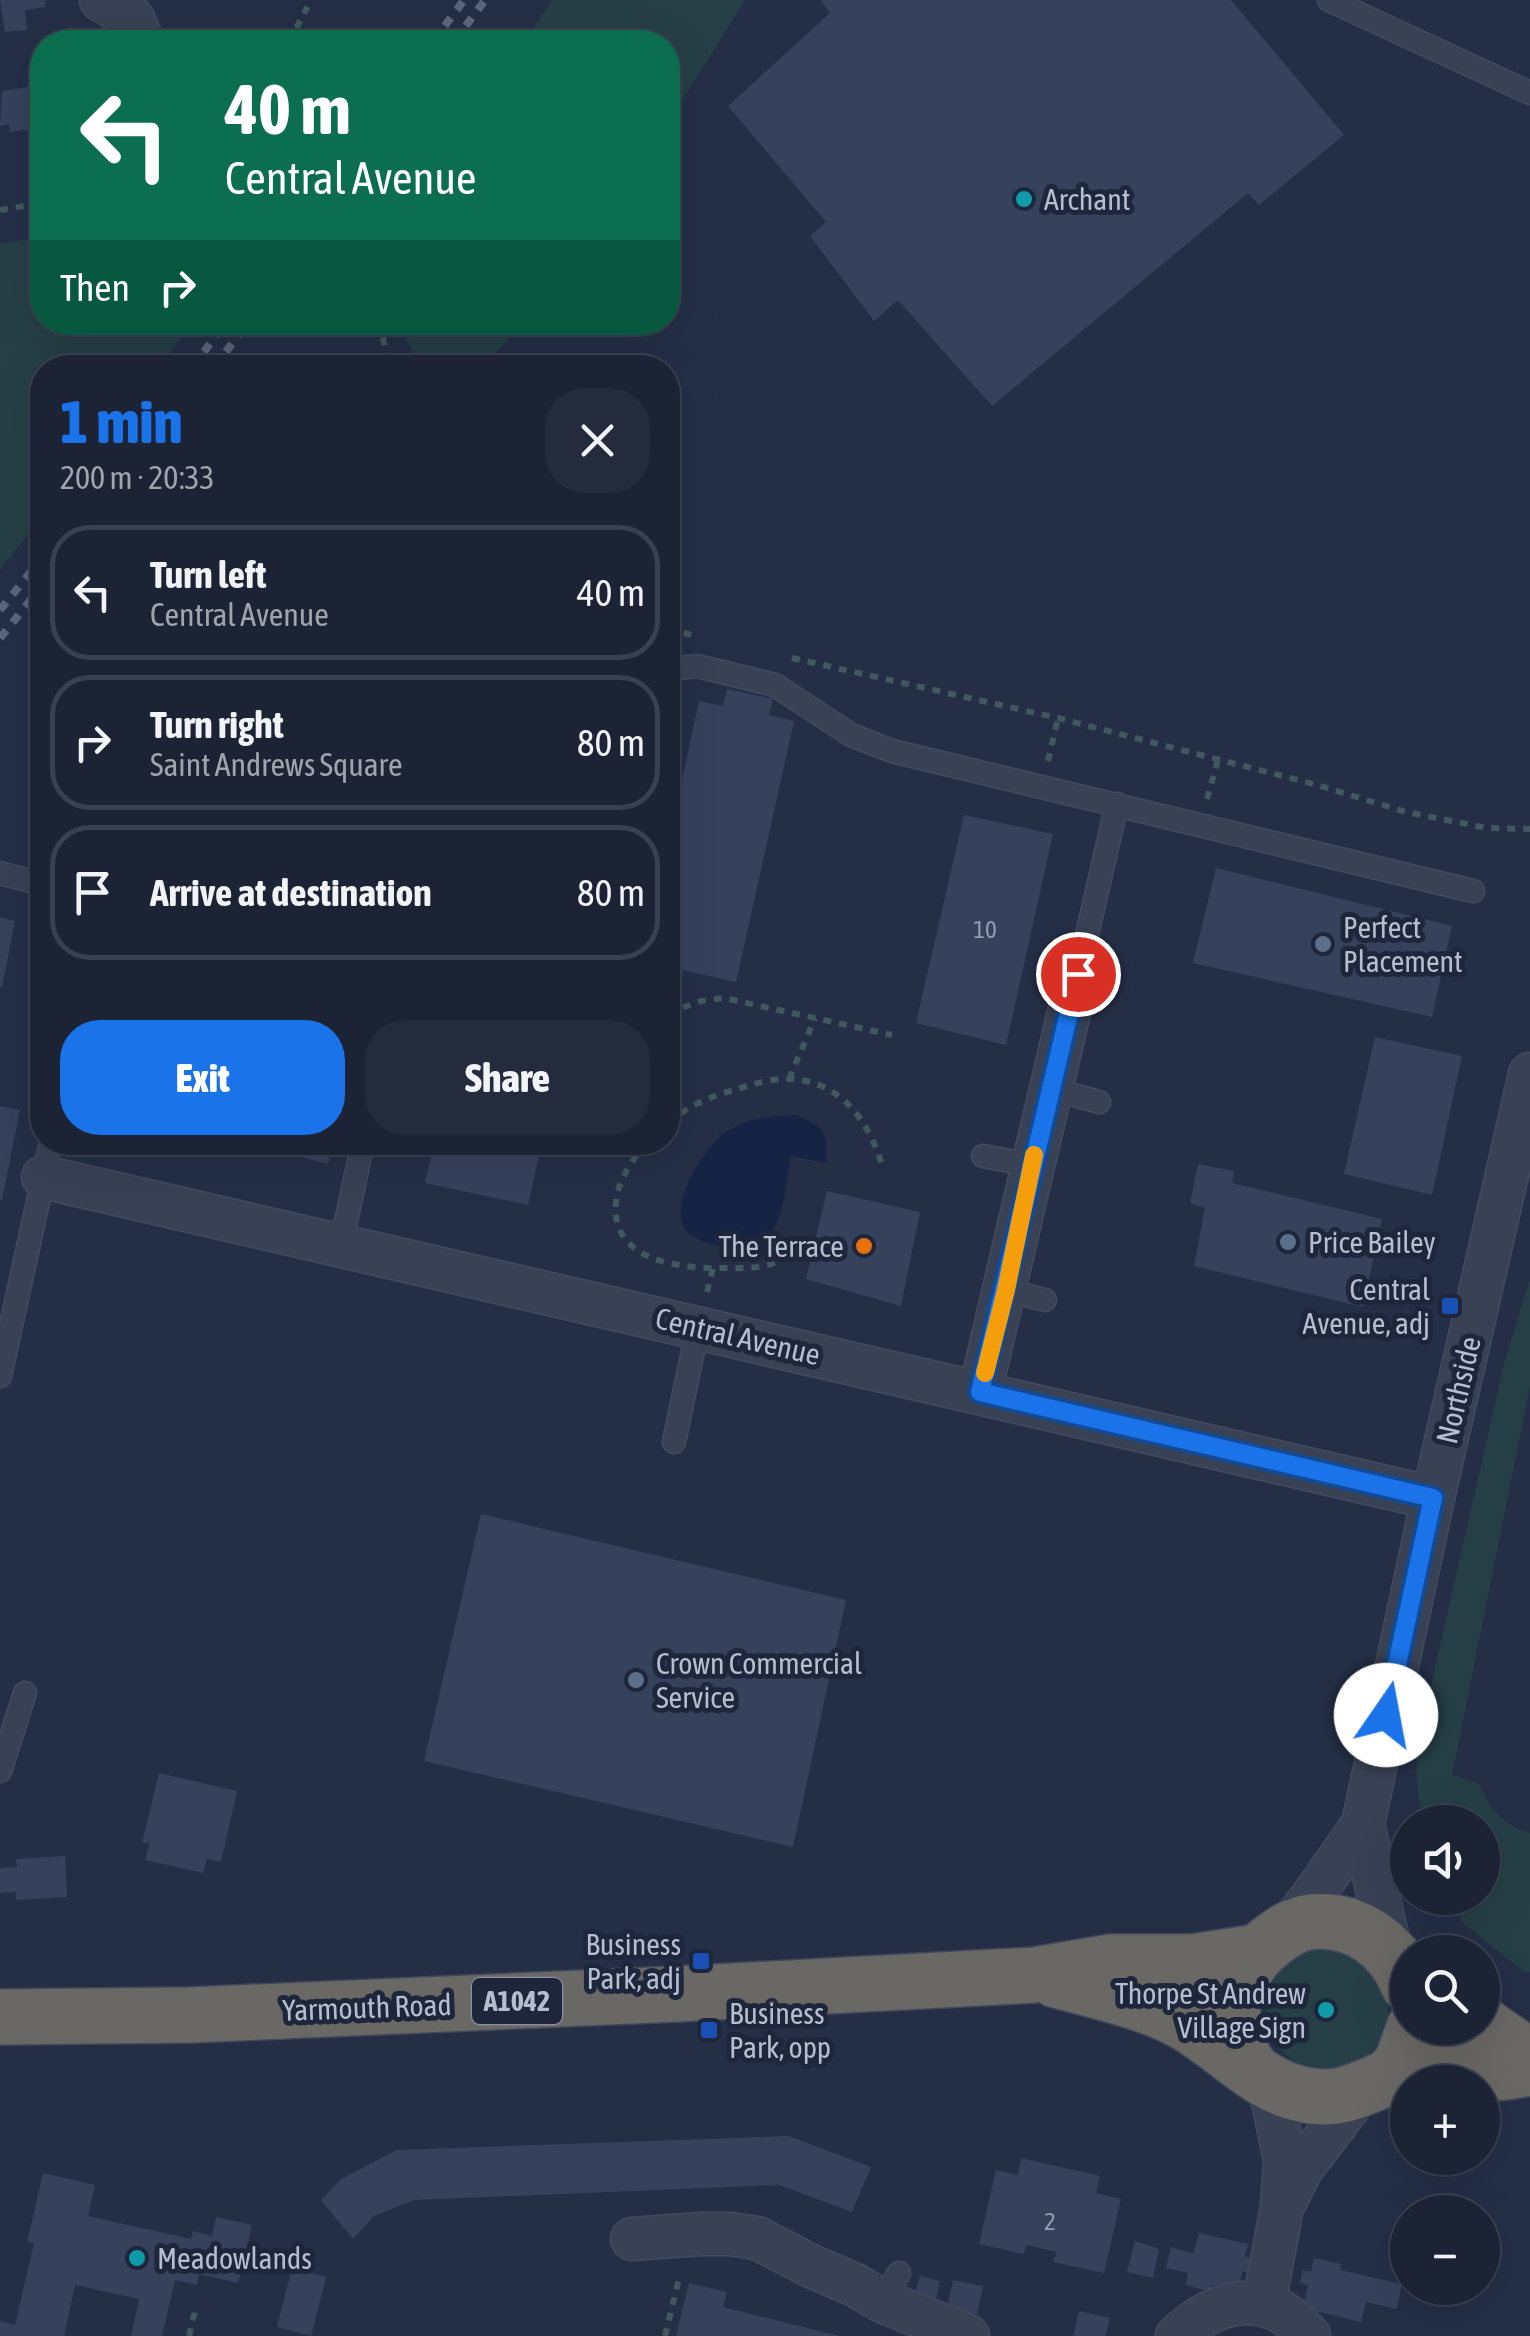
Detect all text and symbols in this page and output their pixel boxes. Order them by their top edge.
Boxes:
text: 40 m [225,69,351,149]
icon: left [60,70,190,200]
text: Central Avenue [225,152,476,204]
place label: Archant [1044,182,1130,216]
marker: Archant [1013,188,1035,210]
icon: right [150,260,205,315]
text: Then [60,266,130,309]
text: 1 min [60,387,183,456]
button: close [545,388,650,493]
text: 200 m · 20:33 [60,459,215,496]
text: Turn left [150,553,266,596]
icon: left [65,565,120,620]
text: 40 m [577,571,645,614]
text: Central Avenue [150,596,329,633]
text: Turn right [150,703,284,746]
icon: right [65,715,120,770]
text: 80 m [577,721,645,764]
text: Saint Andrews Square [150,746,403,783]
icon: arrive [65,865,120,920]
text: Arrive at destination [150,871,432,914]
text: 80 m [577,871,645,914]
place label: Perfect Placement [1343,910,1463,978]
house number: 10 [973,915,997,943]
pin [1036,932,1121,1017]
marker: Perfect Placement [1312,933,1334,955]
icon: arrive [1051,947,1106,1002]
button: Exit [60,1020,345,1135]
button: Share [365,1020,650,1135]
place label: Price Bailey [1308,1225,1436,1259]
place label: The Terrace [718,1229,844,1263]
marker: Price Bailey [1277,1231,1299,1253]
marker: The Terrace [853,1235,875,1257]
place label: Central Avenue, adj [1302,1272,1430,1340]
marker: Central Avenue, adj [1439,1295,1461,1317]
street label: Central Avenue [653,1301,823,1371]
street label: Northside [1429,1333,1487,1447]
place label: Crown Commercial Service [656,1646,862,1714]
position arrow [1334,1663,1438,1767]
marker: Crown Commercial Service [625,1669,647,1691]
map controls [1390,1805,1500,2305]
button: sound [1390,1805,1500,1915]
place label: Business Park, adj [585,1927,681,1995]
button: search [1390,1935,1500,2045]
marker: Business Park, adj [690,1950,712,1972]
place label: Thorpe St Andrew Village Sign [1115,1976,1306,2044]
road number: A1042 [472,1978,562,2024]
street label: Yarmouth Road [282,1987,452,2027]
place label: Business Park, opp [729,1996,831,2064]
marker: Thorpe St Andrew Village Sign [1315,1999,1337,2021]
marker: Business Park, opp [698,2019,720,2041]
button: + [1390,2065,1500,2175]
button: − [1390,2195,1500,2305]
house number: 2 [1044,2207,1056,2235]
place label: Meadowlands [157,2241,312,2275]
marker: Meadowlands [126,2247,148,2269]

